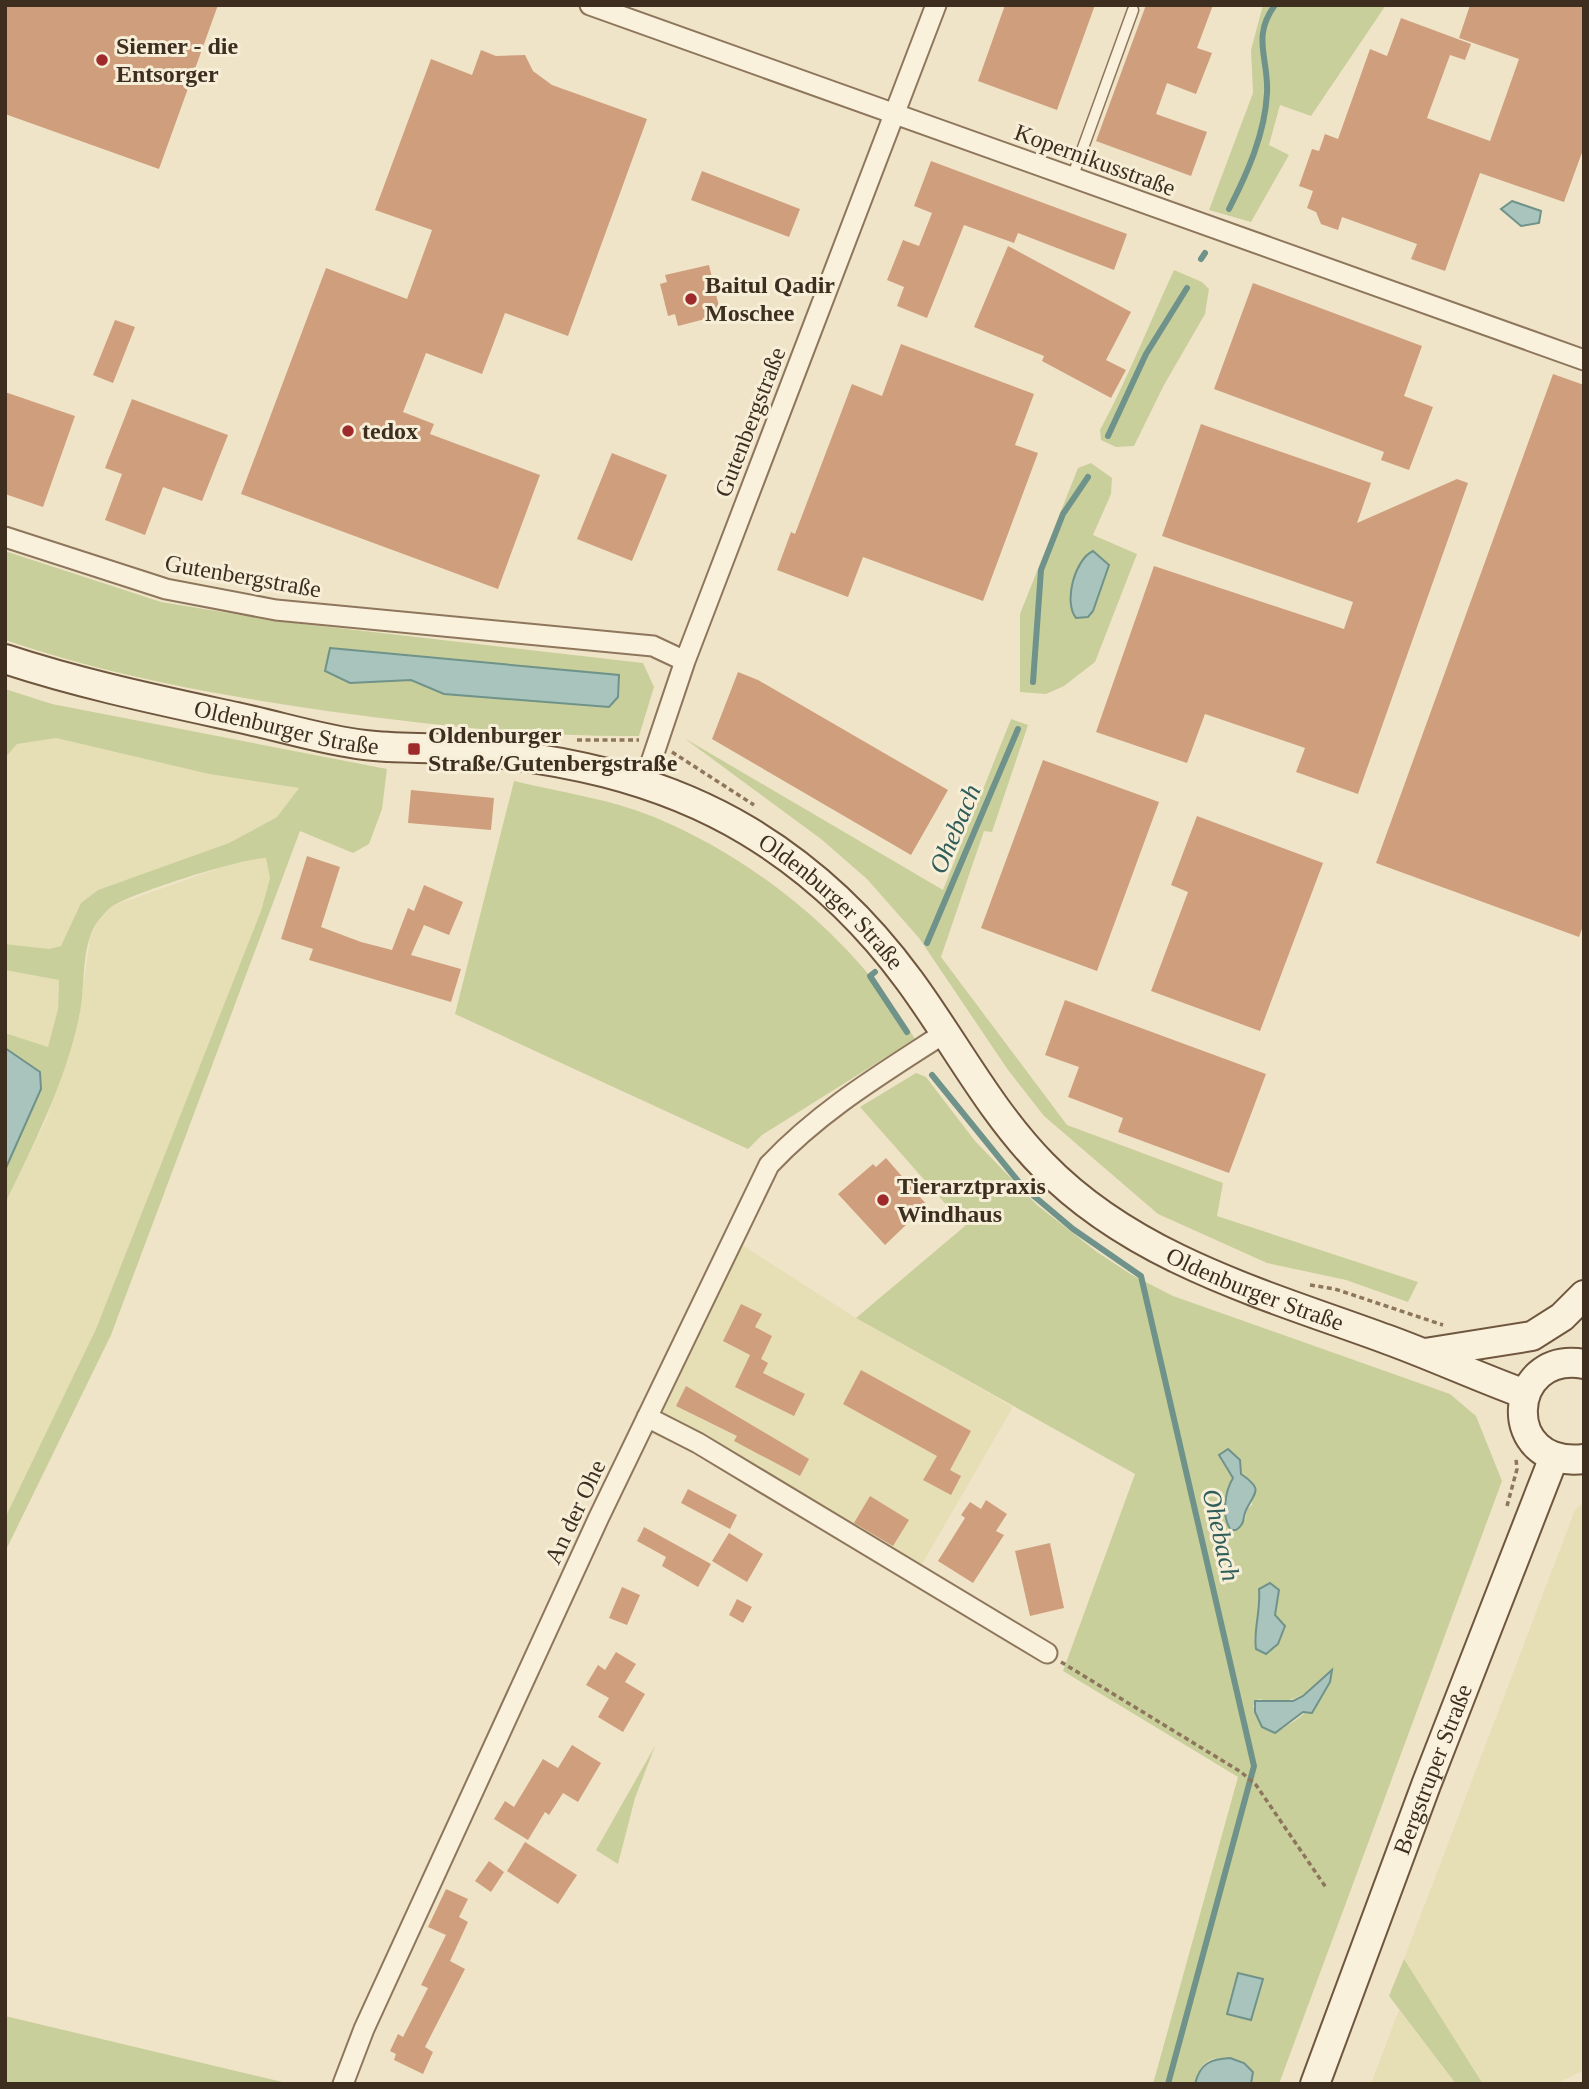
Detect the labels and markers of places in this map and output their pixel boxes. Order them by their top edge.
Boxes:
place label: Siemer - die Entsorger [116,33,239,87]
marker: Siemer - die Entsorger [94,52,110,68]
place label: Baitul Qadir Moschee [705,272,835,326]
marker: Baitul Qadir Moschee [683,291,699,307]
place label: tedox [362,418,418,444]
marker: tedox [340,423,356,439]
place label: Oldenburger Straße/Gutenbergstraße [428,722,678,776]
marker: Oldenburger Straße/Gutenbergstraße [406,741,422,757]
place label: Tierarztpraxis Windhaus [897,1173,1046,1227]
marker: Tierarztpraxis Windhaus [875,1192,891,1208]

